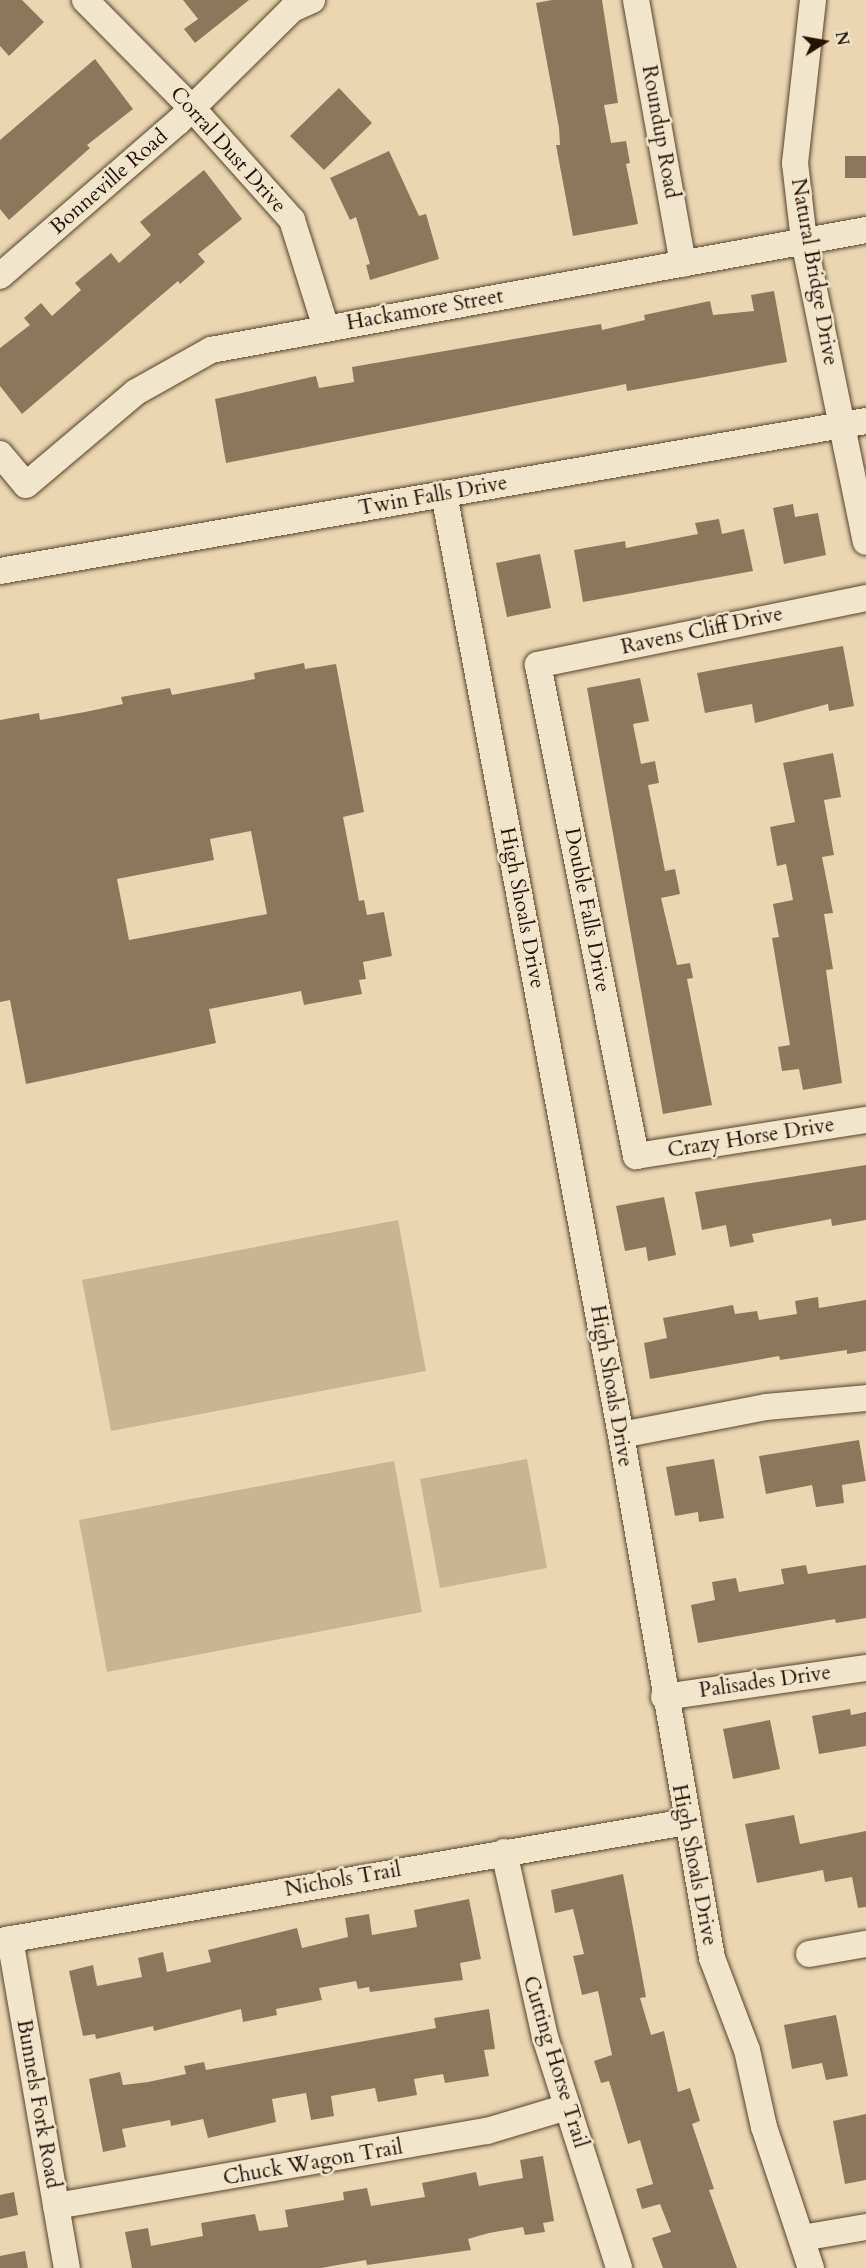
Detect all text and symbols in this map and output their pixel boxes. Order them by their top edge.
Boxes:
north arrow [794,12,854,72]
text: N [830,30,854,47]
street label: Roundup Road [636,63,684,201]
street label: Corral Dust Drive [165,82,291,218]
street label: Bonneville Road [45,124,173,240]
street label: Natural Bridge Drive [785,176,843,368]
street label: Hackamore Street [345,284,505,336]
street label: Twin Falls Drive [357,470,509,522]
street label: Ravens Cliff Drive [619,602,785,660]
street label: High Shoals Drive [494,825,550,991]
street label: Double Falls Drive [559,826,615,994]
street label: Crazy Horse Drive [666,1112,836,1164]
street label: High Shoals Drive [584,1303,638,1469]
street label: Palisades Drive [697,1660,833,1704]
street label: High Shoals Drive [666,1782,722,1948]
street label: Nichols Trail [283,1857,403,1903]
street label: Cutting Horse Trail [517,1973,593,2151]
street label: Bunnels Fork Road [11,2018,65,2190]
street label: Chuck Wagon Trail [221,2135,405,2191]

